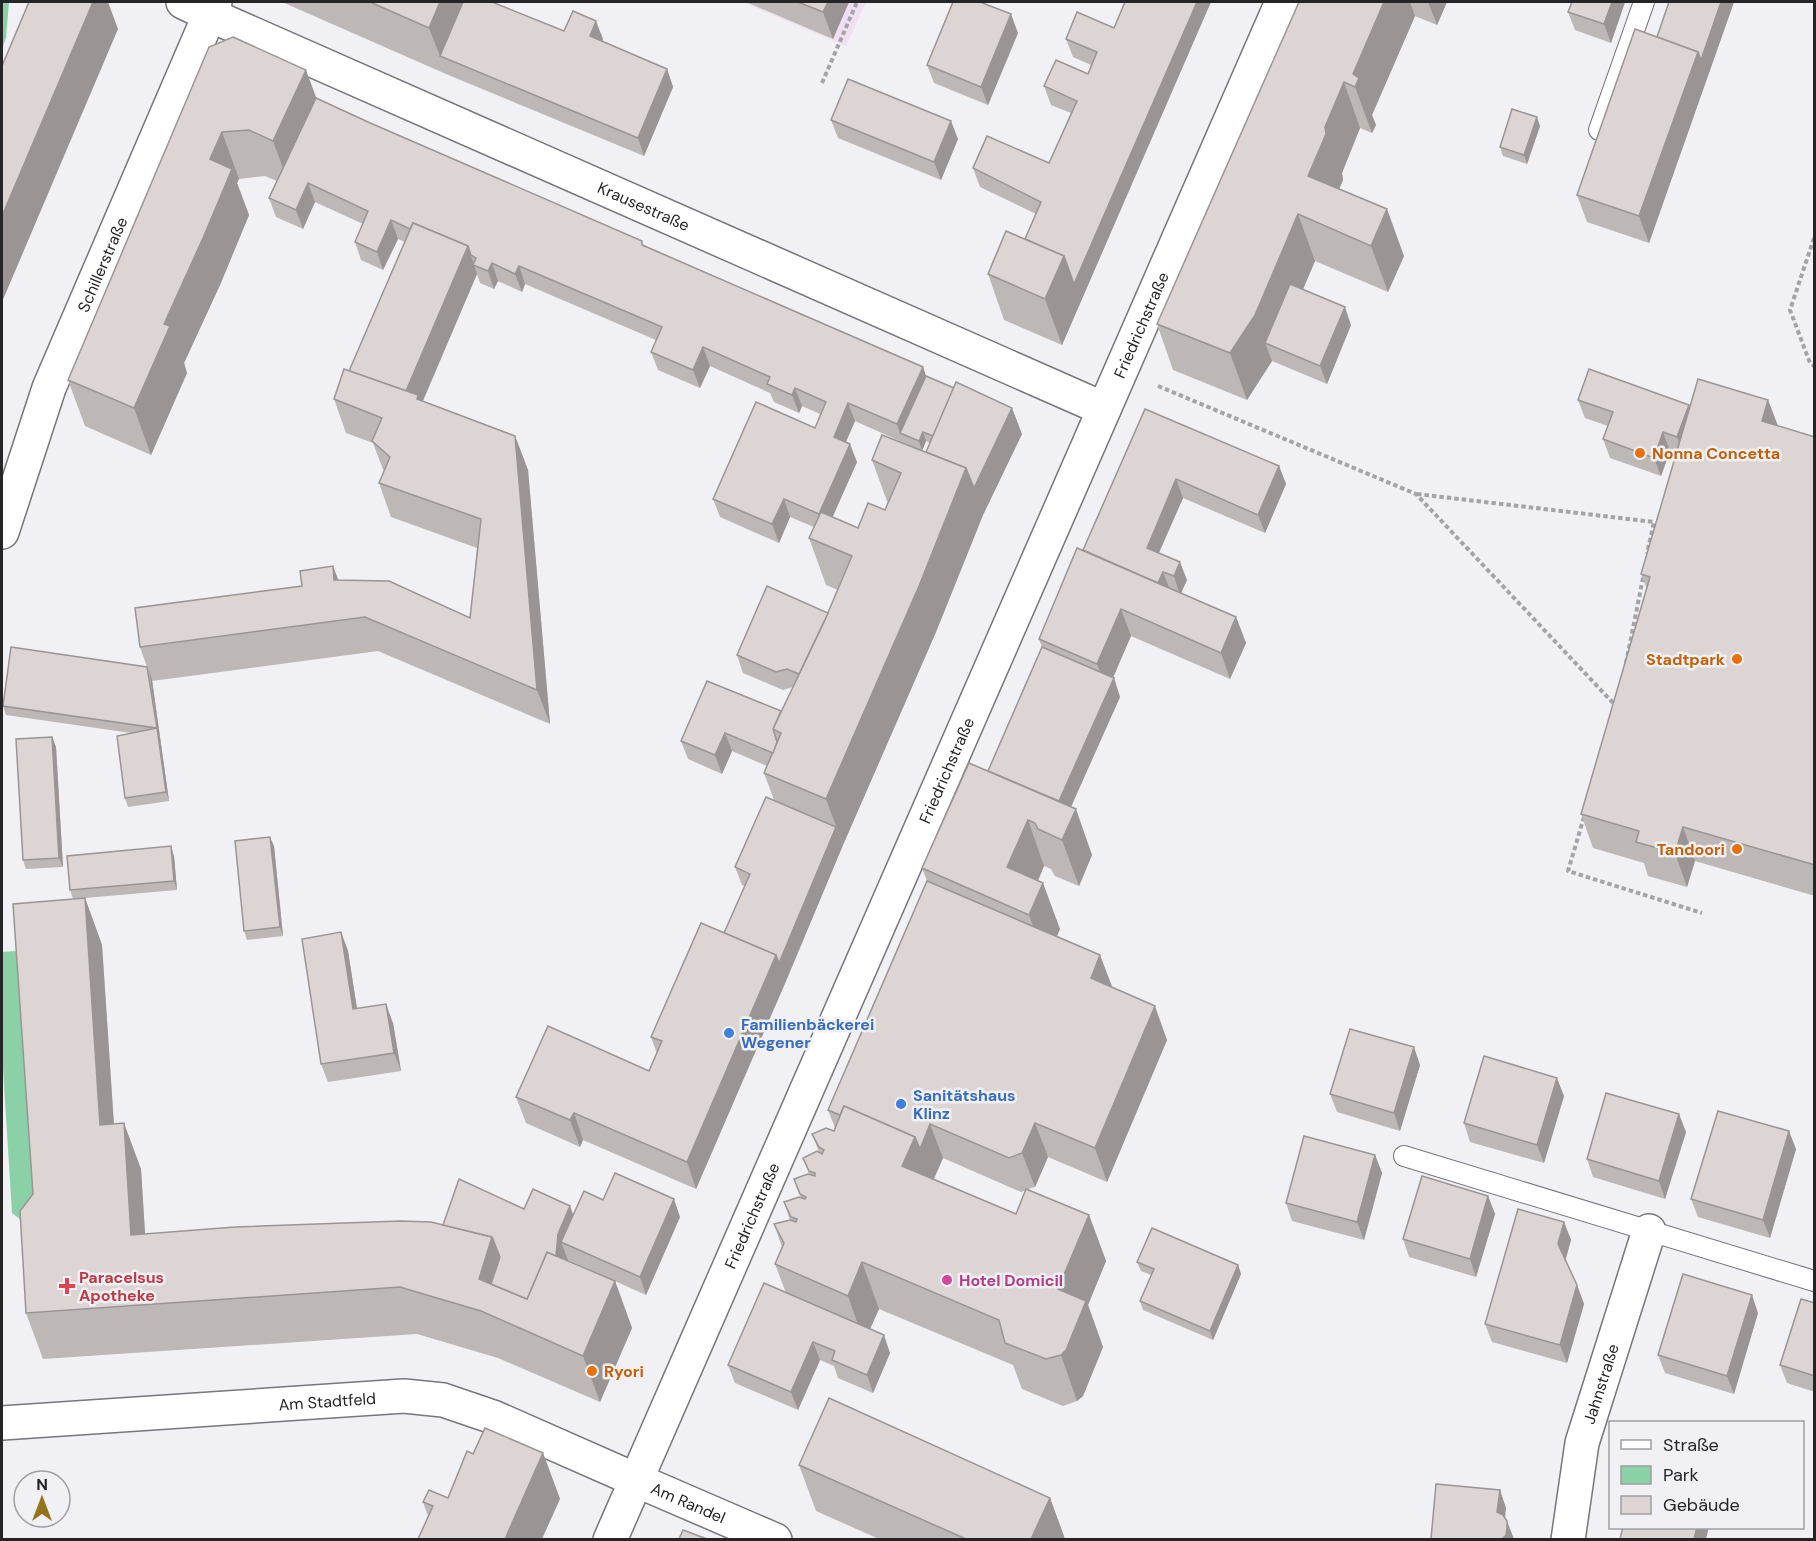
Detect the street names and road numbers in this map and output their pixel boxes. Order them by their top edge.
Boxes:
street label: Krausestraße [595,177,693,236]
street label: Schillerstraße [72,214,132,315]
street label: Friedrichstraße [1109,269,1173,381]
street label: Friedrichstraße [914,714,979,827]
street label: Friedrichstraße [719,1159,784,1272]
street label: Jahnstraße [1578,1341,1623,1427]
street label: Am Stadtfeld [278,1387,377,1415]
street label: Am Randel [648,1477,729,1528]

